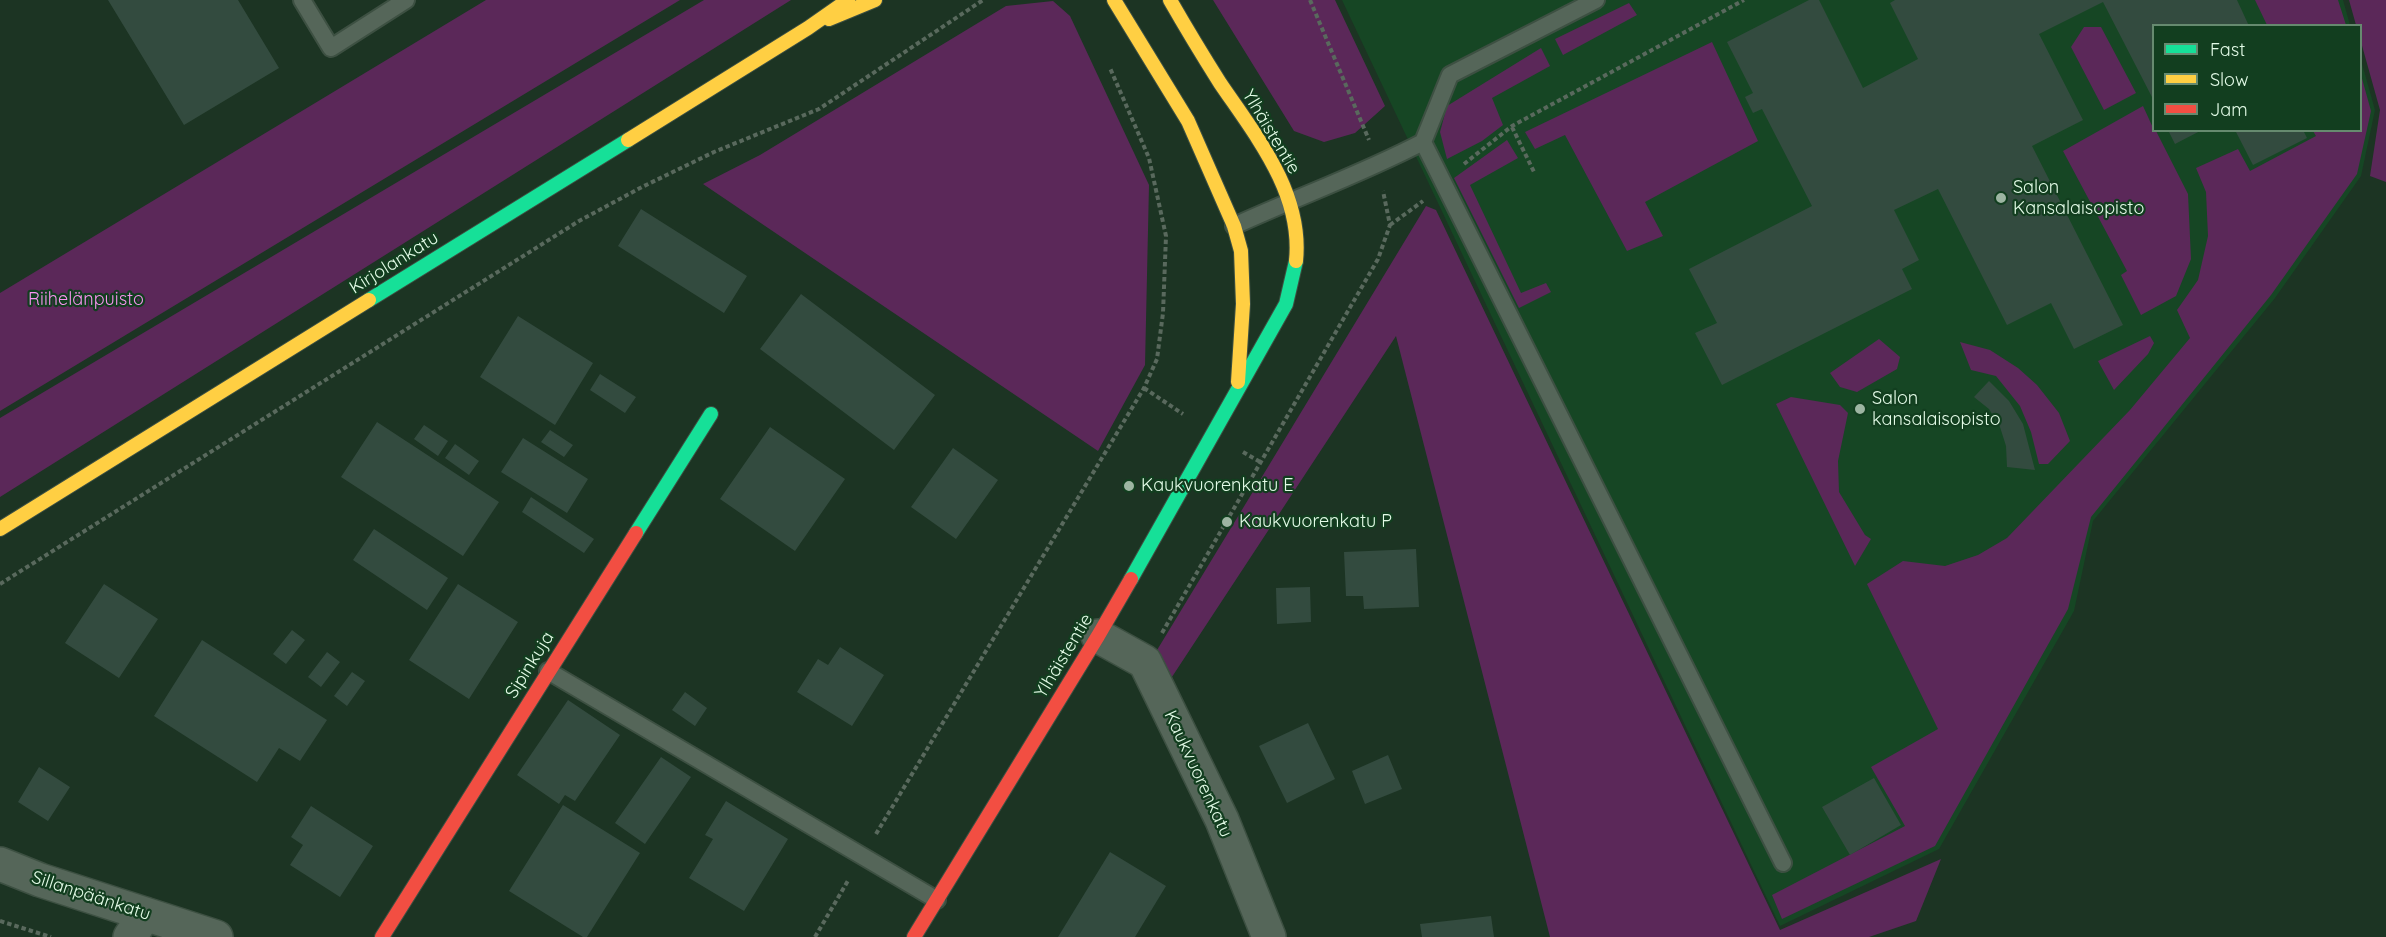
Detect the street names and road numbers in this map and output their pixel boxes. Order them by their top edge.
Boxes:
street label: Ylhäistentie [1237,86,1305,178]
street label: Kirjolankatu [346,227,442,299]
street label: Ylhäistentie [1030,610,1098,702]
street label: Sipinkuja [501,628,559,702]
street label: Kaukvuorenkatu [1159,707,1237,841]
street label: Sillanpäänkatu [29,867,153,925]

